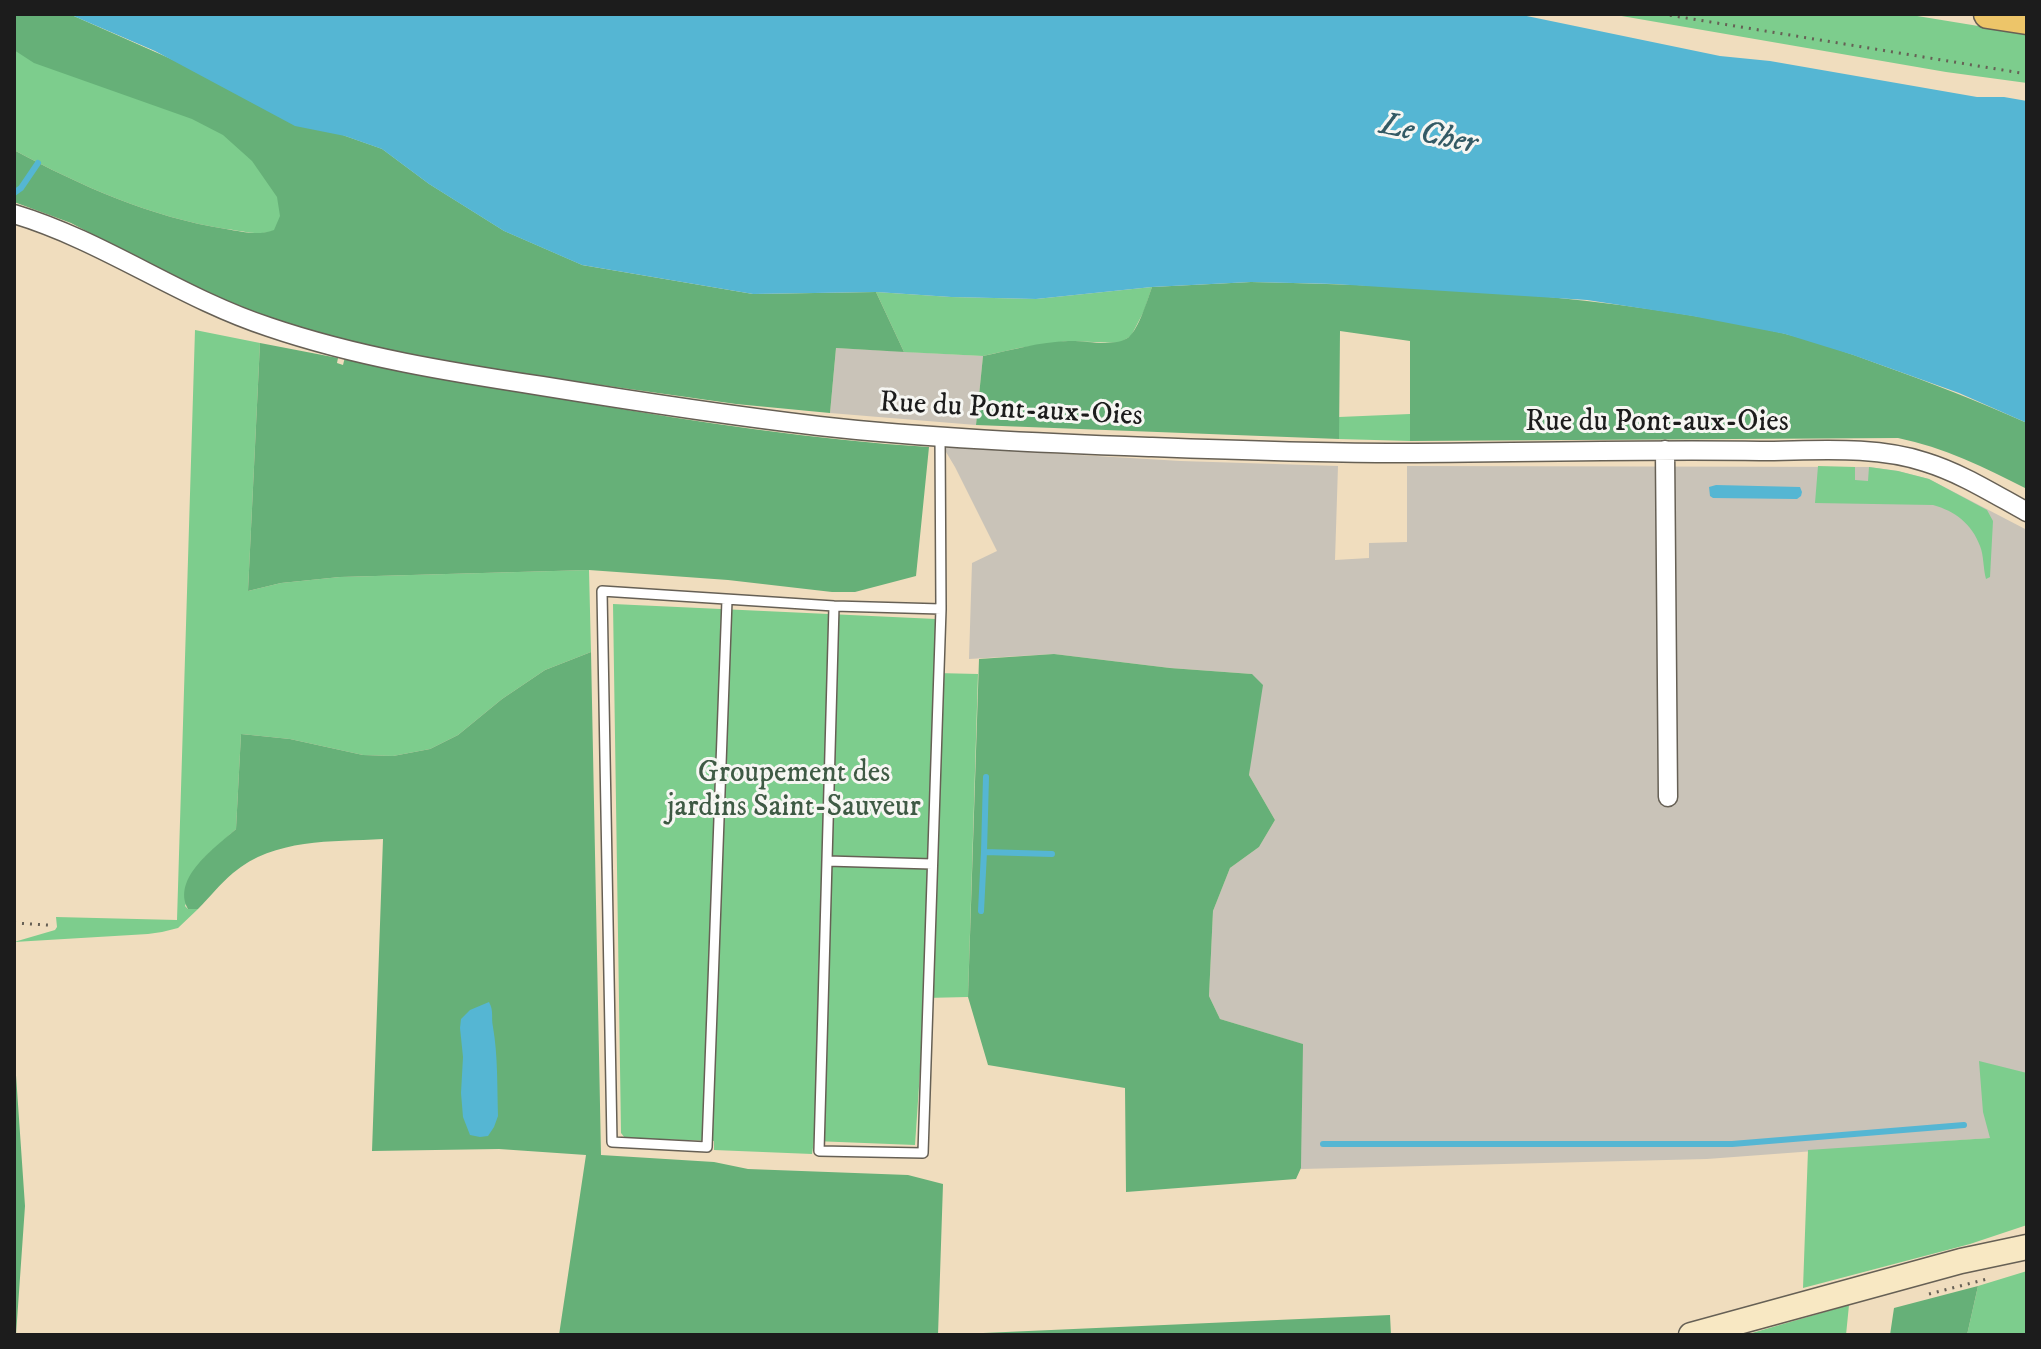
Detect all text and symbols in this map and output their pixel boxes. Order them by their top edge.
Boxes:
water label: Le Cher [1376,107,1480,165]
street label: Rue du Pont-aux-Oies [878,386,1144,436]
street label: Rue du Pont-aux-Oies [1525,406,1789,442]
park label: Groupement des jardins Saint-Sauveur [667,757,921,828]

